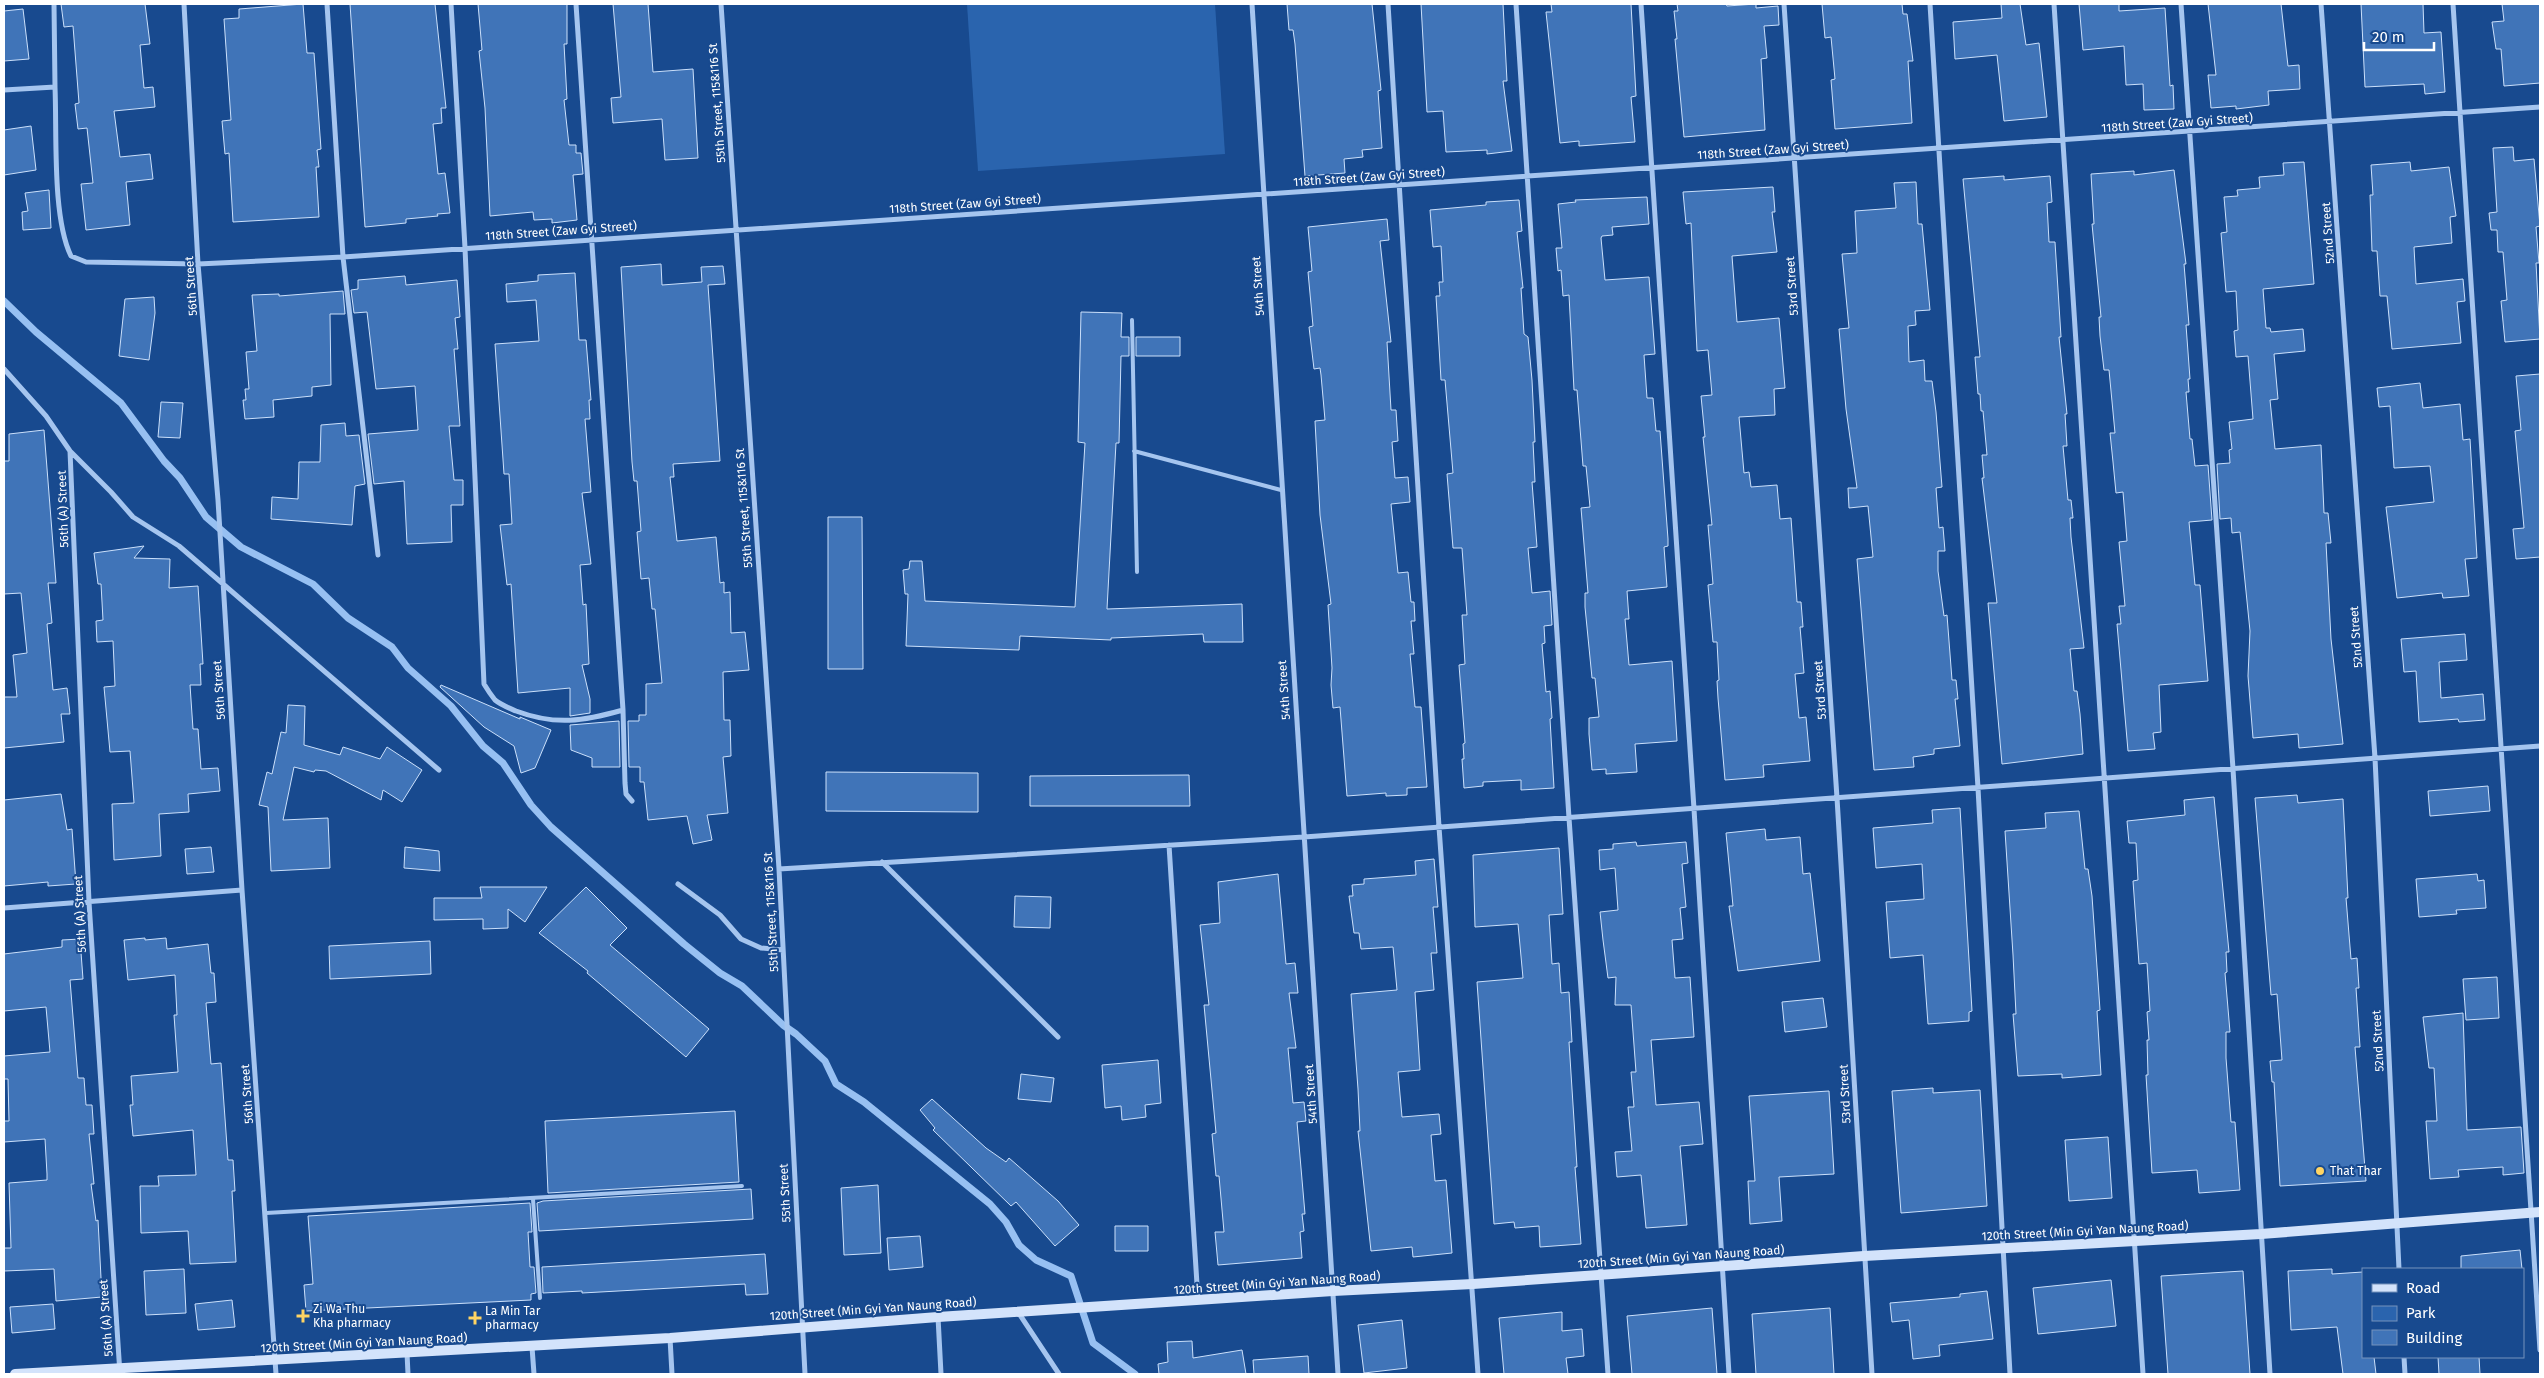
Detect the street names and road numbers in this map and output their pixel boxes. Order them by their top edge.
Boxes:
street label: 55th Street, 115&116 St [706,42,728,163]
street label: 118th Street (Zaw Gyi Street) [2101,111,2253,135]
street label: 118th Street (Zaw Gyi Street) [1697,138,1849,162]
street label: 118th Street (Zaw Gyi Street) [1293,165,1445,189]
street label: 118th Street (Zaw Gyi Street) [889,192,1041,216]
street label: 52nd Street [2319,201,2337,264]
street label: 118th Street (Zaw Gyi Street) [485,219,637,243]
street label: 56th Street [182,255,200,316]
street label: 54th Street [1249,255,1267,316]
street label: 53rd Street [1783,255,1801,316]
street label: 55th Street, 115&116 St [733,447,755,568]
street label: 56th (A) Street [55,469,71,548]
street label: 52nd Street [2347,605,2365,668]
street label: 56th Street [210,659,228,720]
street label: 54th Street [1275,659,1293,720]
street label: 53rd Street [1811,659,1829,720]
street label: 55th Street, 115&116 St [761,851,781,972]
street label: 56th (A) Street [71,874,89,953]
street label: 52nd Street [2369,1009,2387,1072]
street label: 56th Street [238,1063,256,1124]
street label: 54th Street [1302,1063,1320,1124]
street label: 53rd Street [1836,1063,1854,1124]
street label: 55th Street [776,1163,794,1223]
street label: 120th Street (Min Gyi Yan Naung Road) [1981,1219,2189,1243]
street label: 120th Street (Min Gyi Yan Naung Road) [1577,1243,1785,1271]
street label: 120th Street (Min Gyi Yan Naung Road) [1173,1269,1381,1297]
street label: 56th (A) Street [96,1278,116,1357]
street label: 120th Street (Min Gyi Yan Naung Road) [769,1295,977,1323]
street label: 120th Street (Min Gyi Yan Naung Road) [260,1331,468,1355]

